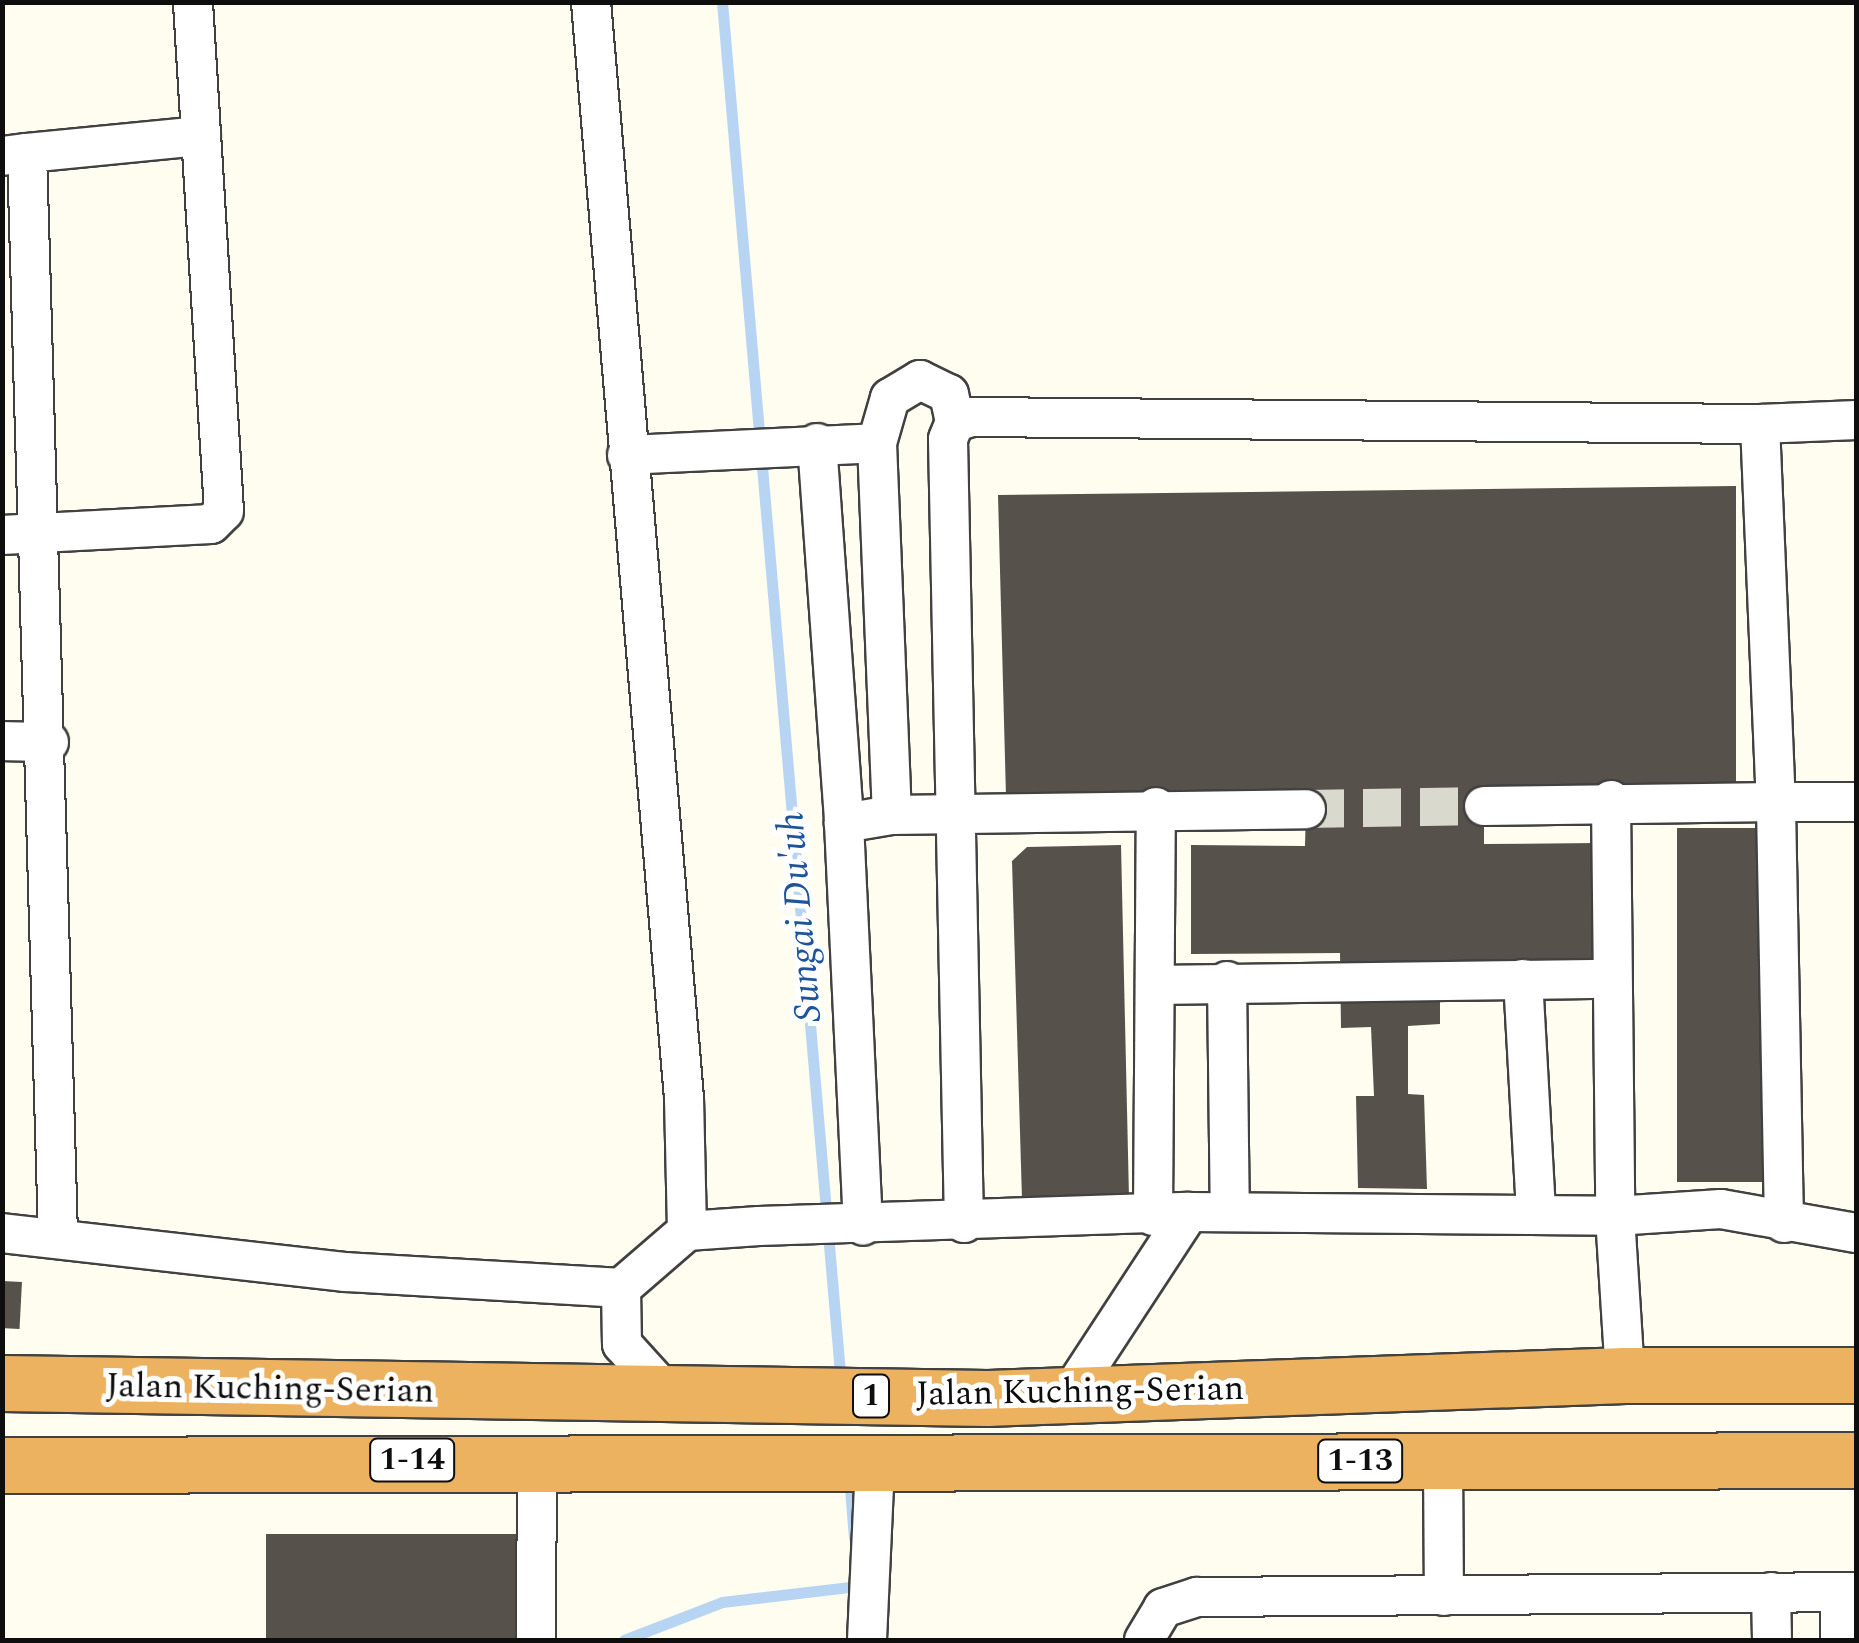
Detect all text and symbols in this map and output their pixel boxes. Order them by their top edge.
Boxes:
water label: Sungai Du'uh [769,810,833,1024]
street label: Jalan Kuching-Serian [105,1365,435,1413]
street label: Jalan Kuching-Serian [915,1368,1245,1416]
road number: 1 [851,1369,891,1423]
road number: 1-14 [367,1433,457,1487]
road number: 1-13 [1315,1434,1405,1488]

